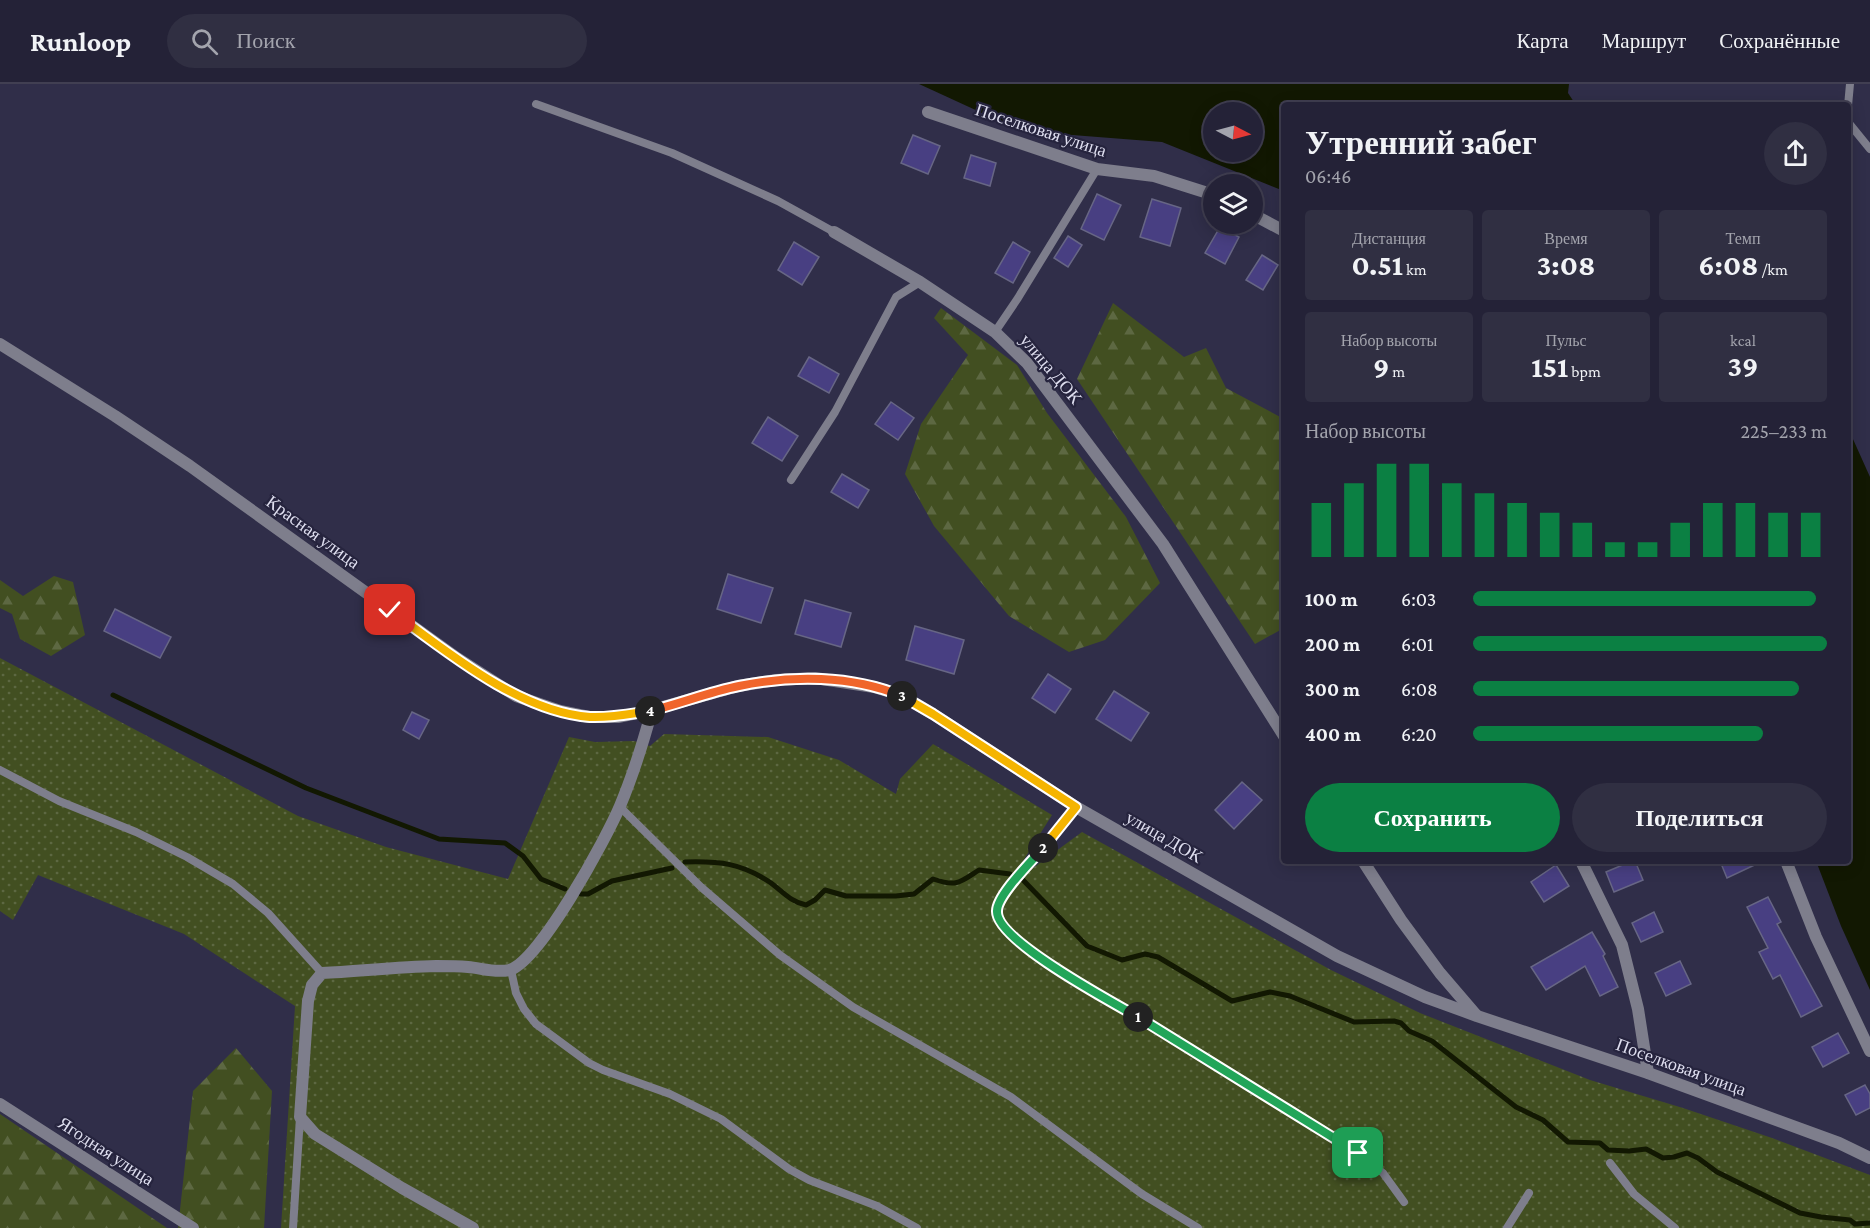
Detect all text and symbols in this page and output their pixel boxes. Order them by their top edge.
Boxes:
search box [167,14,587,68]
icon: search [188,25,221,58]
text: Runloop [30,26,131,57]
text: Поиск [236,28,295,53]
text: Карта [1517,29,1569,53]
text: Маршрут [1602,29,1686,53]
text: Сохранённые [1719,29,1840,53]
street label: Поселковая улица [973,99,1109,161]
north arrow [1203,102,1263,162]
map controls [1203,102,1263,234]
button: share [1764,122,1827,185]
text: Утренний забег [1305,124,1537,161]
text: 06:46 [1305,165,1351,187]
button: layers [1203,174,1263,234]
text: Дистанция [1352,230,1426,247]
text: Время [1544,230,1588,247]
text: Темп [1726,230,1760,247]
text: 0.51 [1351,248,1403,281]
text: 3:08 [1537,248,1595,281]
text: 6:08 [1698,248,1759,281]
text: km [1403,261,1427,278]
text: /km [1759,261,1788,278]
street label: улица ДОК [1016,330,1087,409]
text: Набор высоты [1341,332,1437,349]
text: Пульс [1545,332,1587,349]
text: kcal [1730,332,1756,349]
text: 39 [1727,349,1759,382]
text: 9 [1373,350,1389,383]
text: 151 [1531,350,1568,383]
text: m [1389,363,1405,380]
text: bpm [1568,363,1601,380]
text: Набор высоты [1305,420,1426,442]
text: 225–233 m [1741,420,1827,442]
street label: Красная улица [262,491,364,573]
pin [364,584,415,635]
text: 100 m [1305,588,1358,610]
text: 6:03 [1401,588,1436,610]
icon: check [373,593,406,626]
text: 200 m [1305,633,1360,655]
text: 6:01 [1401,633,1434,655]
text: 300 m [1305,678,1360,700]
text: 6:08 [1401,678,1438,700]
pin: 3 [887,681,917,711]
text: 3 [898,687,906,704]
pin: 4 [635,696,665,726]
text: 4 [646,702,654,719]
text: 400 m [1305,723,1361,745]
text: 6:20 [1401,723,1437,745]
button: Сохранить [1305,783,1560,852]
button: Поделиться [1572,783,1827,852]
street label: улица ДОК [1122,807,1207,867]
pin: 2 [1028,833,1058,863]
text: 2 [1039,839,1047,856]
pin: 1 [1123,1002,1153,1032]
text: 1 [1135,1008,1141,1025]
street label: Поселковая улица [1613,1034,1749,1100]
street label: Ягодная улица [54,1113,158,1189]
pin [1332,1127,1383,1178]
icon: arrive [1341,1136,1374,1169]

